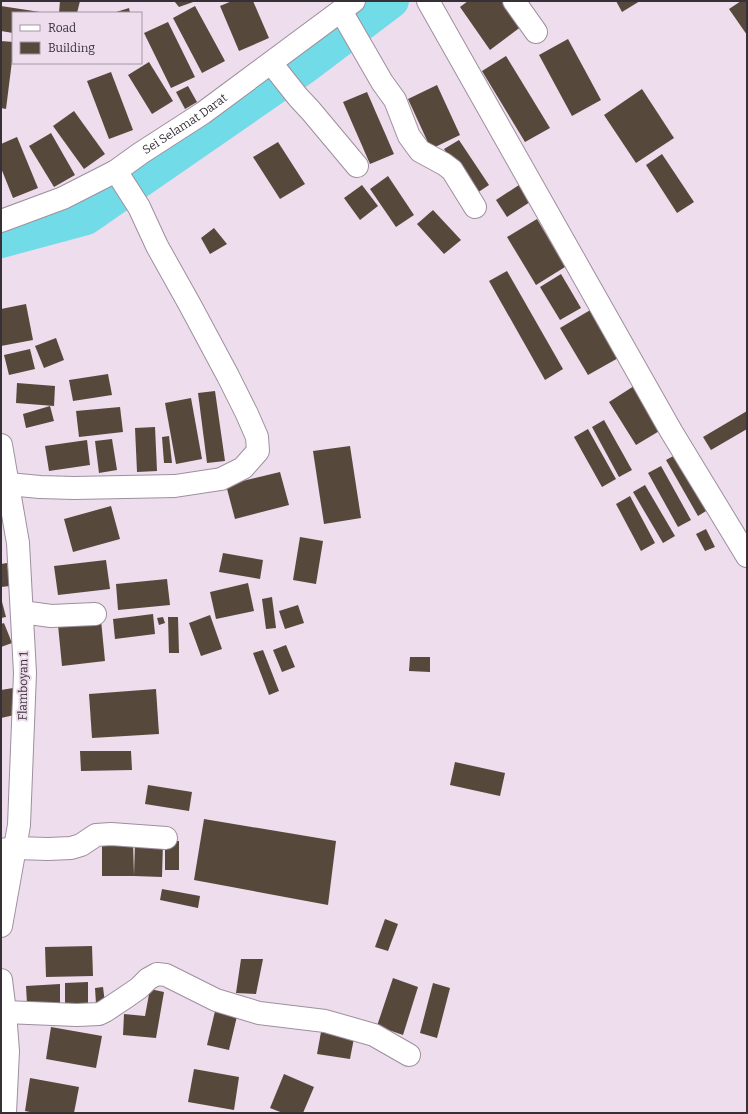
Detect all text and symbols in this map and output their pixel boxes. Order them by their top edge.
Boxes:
legend [12,12,142,64]
text: Road [48,21,76,35]
text: Building [48,41,95,55]
street label: Sei Selamat Darat [140,90,230,157]
street label: Flamboyan 1 [15,651,31,721]

